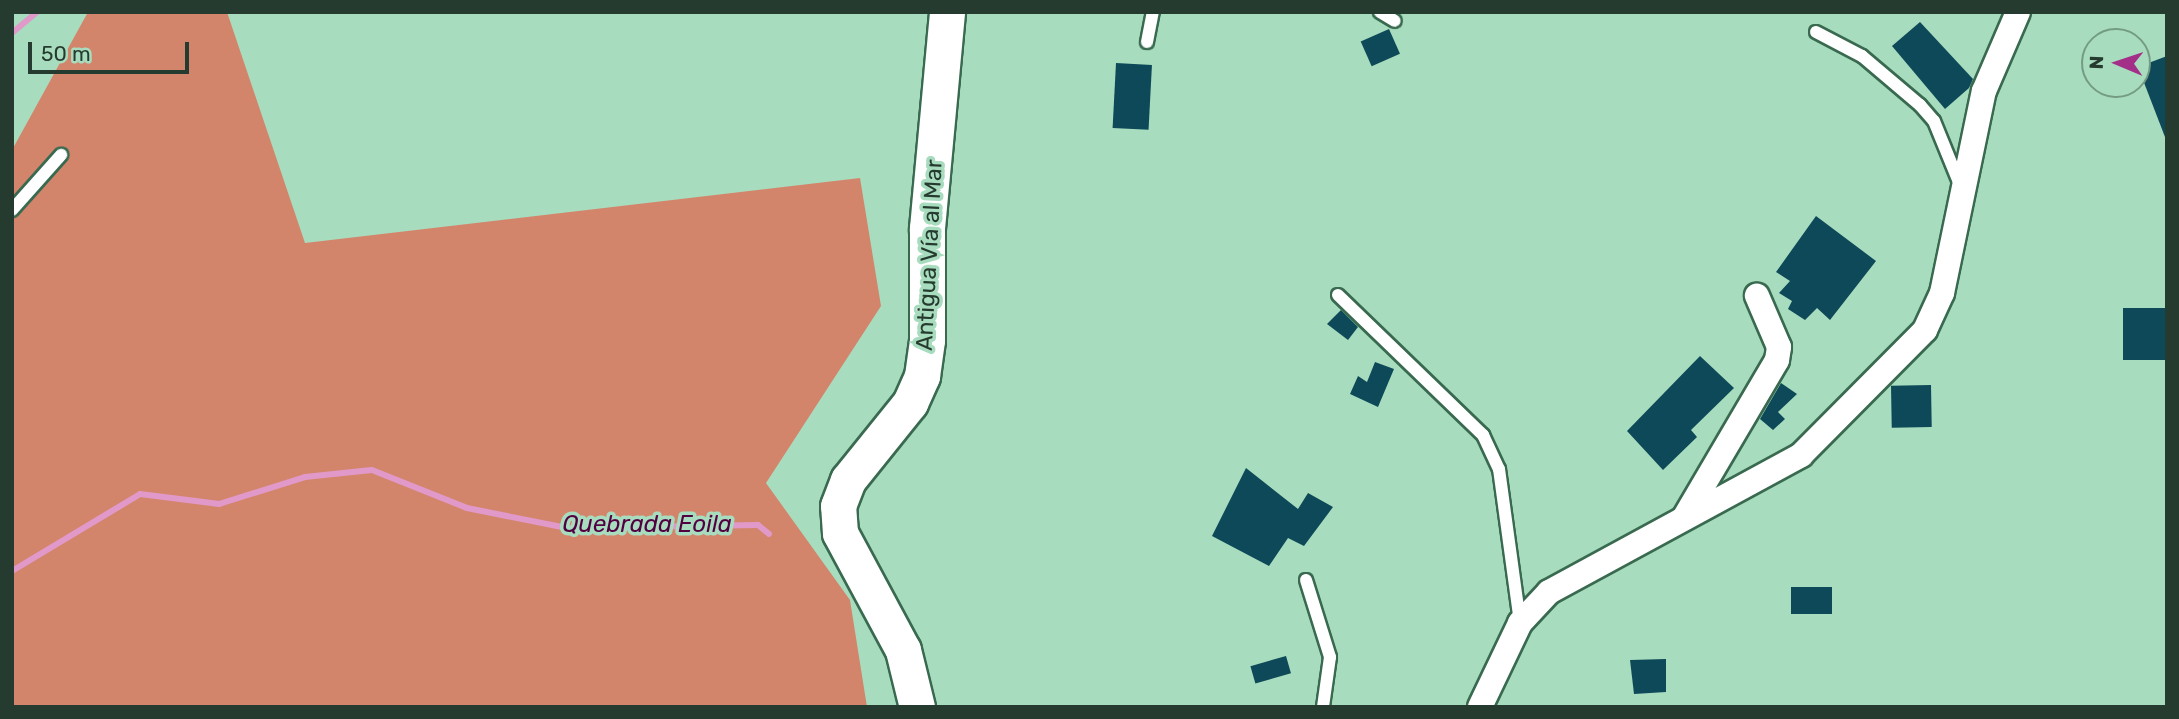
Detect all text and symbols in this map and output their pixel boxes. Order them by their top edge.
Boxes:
scale bar [32,28,192,72]
north arrow [2081,28,2151,98]
text: 50 m [41,41,91,66]
text: N [2085,55,2108,70]
street label: Antigua Vía al Mar [910,158,948,352]
water label: Quebrada Eoila [562,511,732,539]

